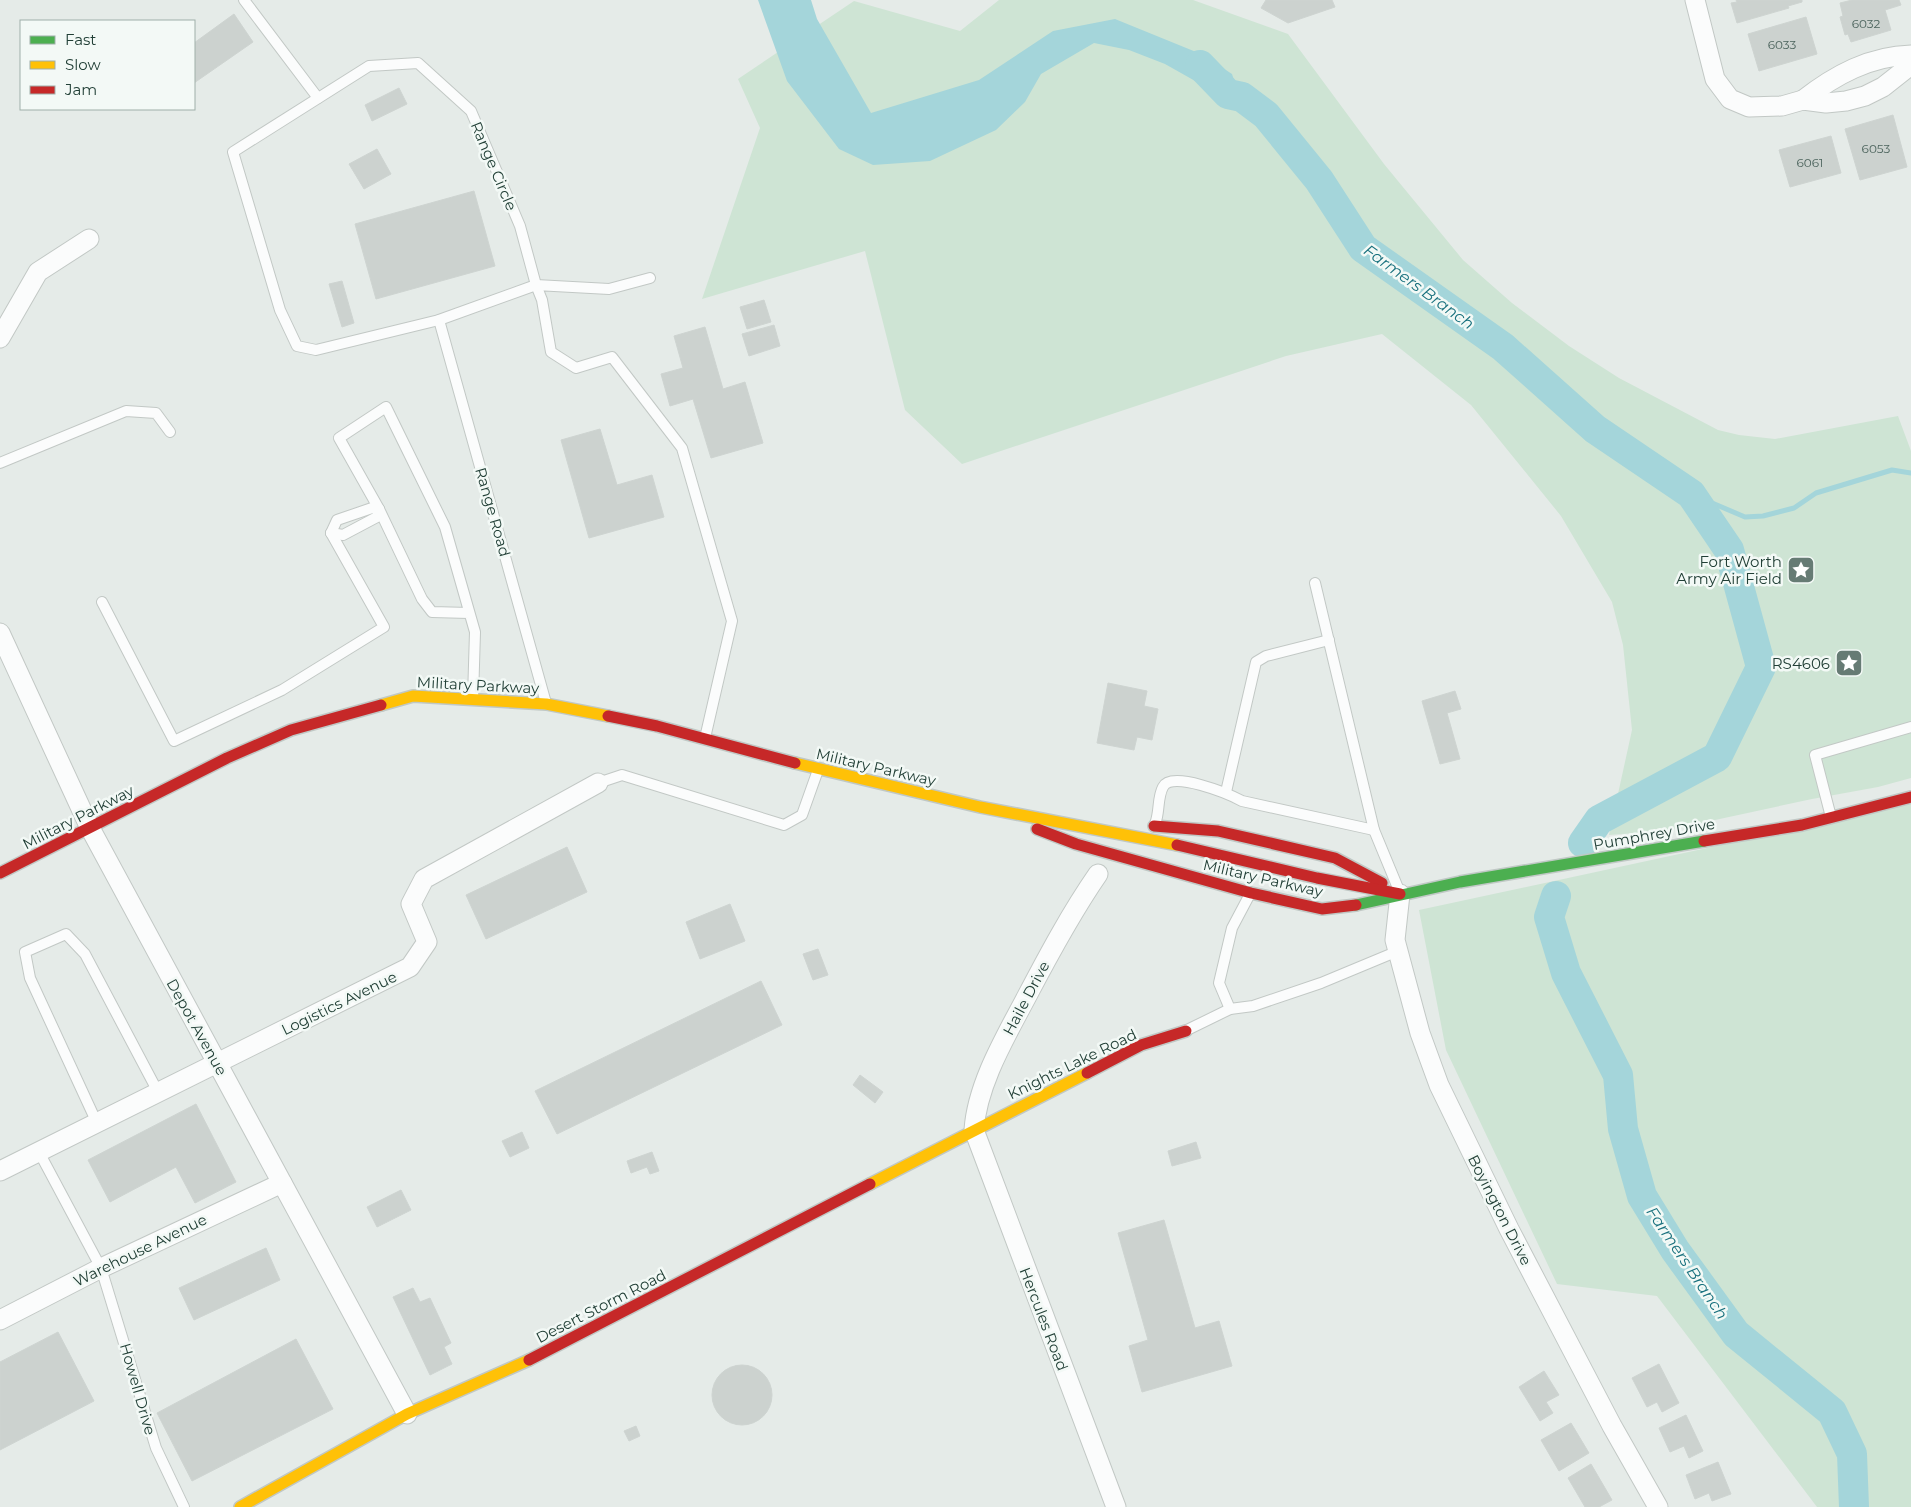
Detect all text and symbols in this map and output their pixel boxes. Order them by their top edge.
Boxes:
house number: 6032 [1852,16,1881,31]
legend [20,20,195,110]
text: Fast [65,30,96,49]
house number: 6033 [1768,37,1797,52]
text: Slow [65,55,101,74]
text: Jam [64,80,97,99]
street label: Range Circle [467,119,521,213]
house number: 6053 [1862,141,1891,156]
house number: 6061 [1797,155,1823,170]
water label: Farmers Branch [1360,241,1478,333]
street label: Range Road [471,465,515,559]
place label: Fort Worth Army Air Field [1676,552,1782,588]
place icon: Fort Worth Army Air Field [1786,555,1816,585]
place icon: RS4606 [1834,648,1864,678]
place label: RS4606 [1772,654,1830,673]
street label: Military Parkway [416,672,540,698]
street label: Military Parkway [814,744,939,790]
street label: Military Parkway [19,780,138,853]
street label: Pumphrey Drive [1592,814,1716,854]
street label: Military Parkway [1201,855,1326,901]
street label: Haile Drive [999,958,1053,1038]
street label: Logistics Avenue [278,967,400,1039]
street label: Depot Avenue [163,975,231,1079]
street label: Knights Lake Road [1004,1025,1140,1103]
street label: Boyington Drive [1464,1151,1536,1269]
water label: Farmers Branch [1642,1203,1732,1323]
street label: Warehouse Avenue [70,1209,210,1291]
street label: Desert Storm Road [533,1265,669,1347]
street label: Hercules Road [1016,1265,1072,1373]
street label: Howell Drive [116,1341,160,1437]

